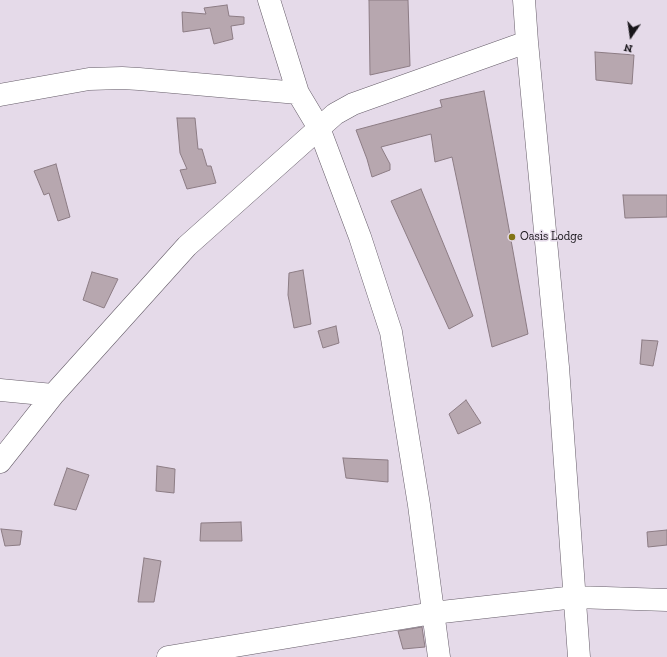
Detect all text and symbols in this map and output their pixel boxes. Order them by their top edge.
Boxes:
north arrow [611,16,651,56]
text: N [623,41,634,55]
place label: Oasis Lodge [520,230,583,244]
marker: Oasis Lodge [507,232,517,242]

